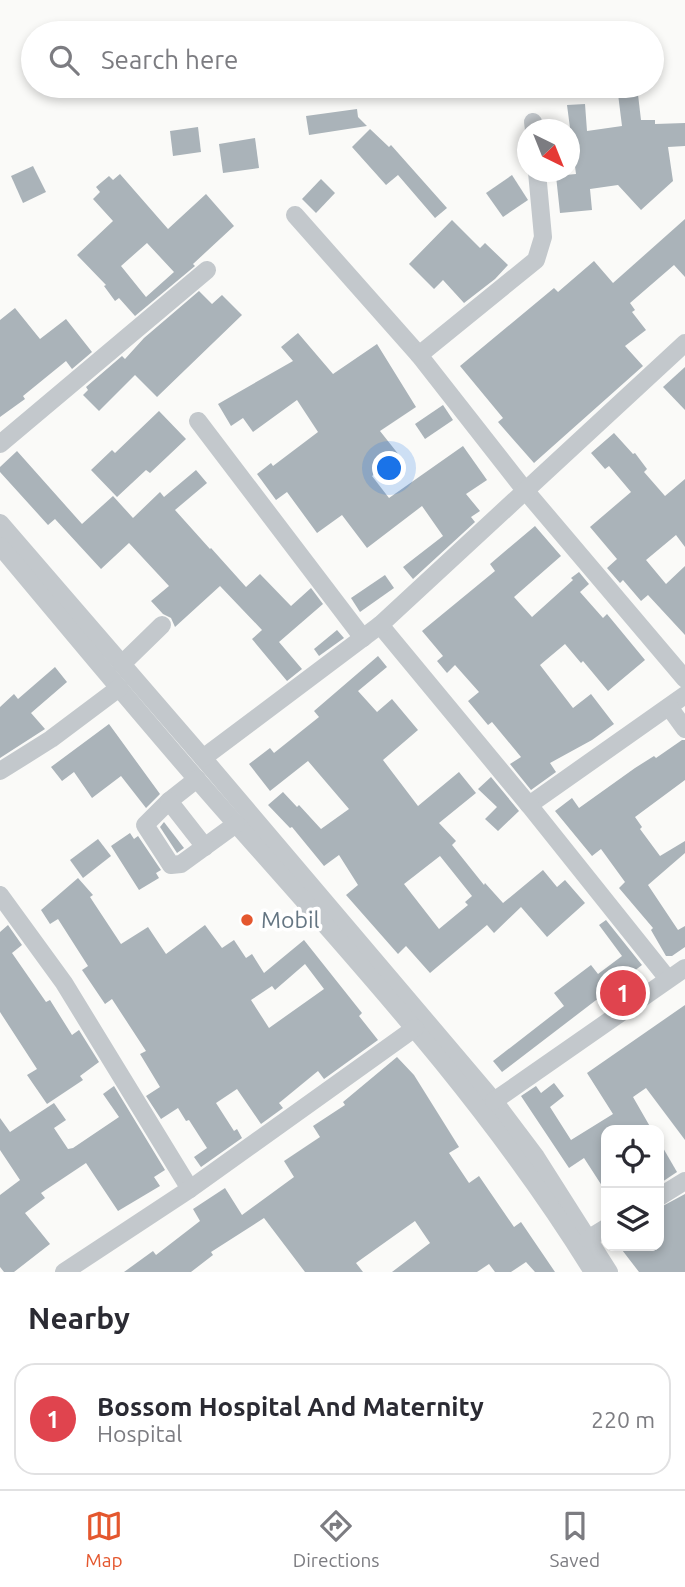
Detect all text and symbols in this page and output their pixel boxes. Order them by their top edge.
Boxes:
search box [21,21,664,98]
icon: search [45,41,83,79]
text: Search here [101,45,238,74]
north arrow [517,119,580,182]
your location [372,451,406,485]
place label: Mobil [261,907,320,932]
marker: Mobil [239,912,255,928]
pin: 1 [600,967,646,1019]
map controls [601,1125,664,1251]
button: locate [601,1125,664,1188]
button: layers [601,1188,664,1251]
text: Nearby [28,1301,130,1335]
text: Bossom Hospital And Maternity [97,1392,484,1421]
text: 1 [47,1407,59,1432]
text: 220 m [591,1407,655,1432]
text: Hospital [97,1421,182,1446]
tab: Map [85,1507,123,1571]
tab: Directions [293,1507,380,1571]
tab: Saved [549,1507,600,1571]

